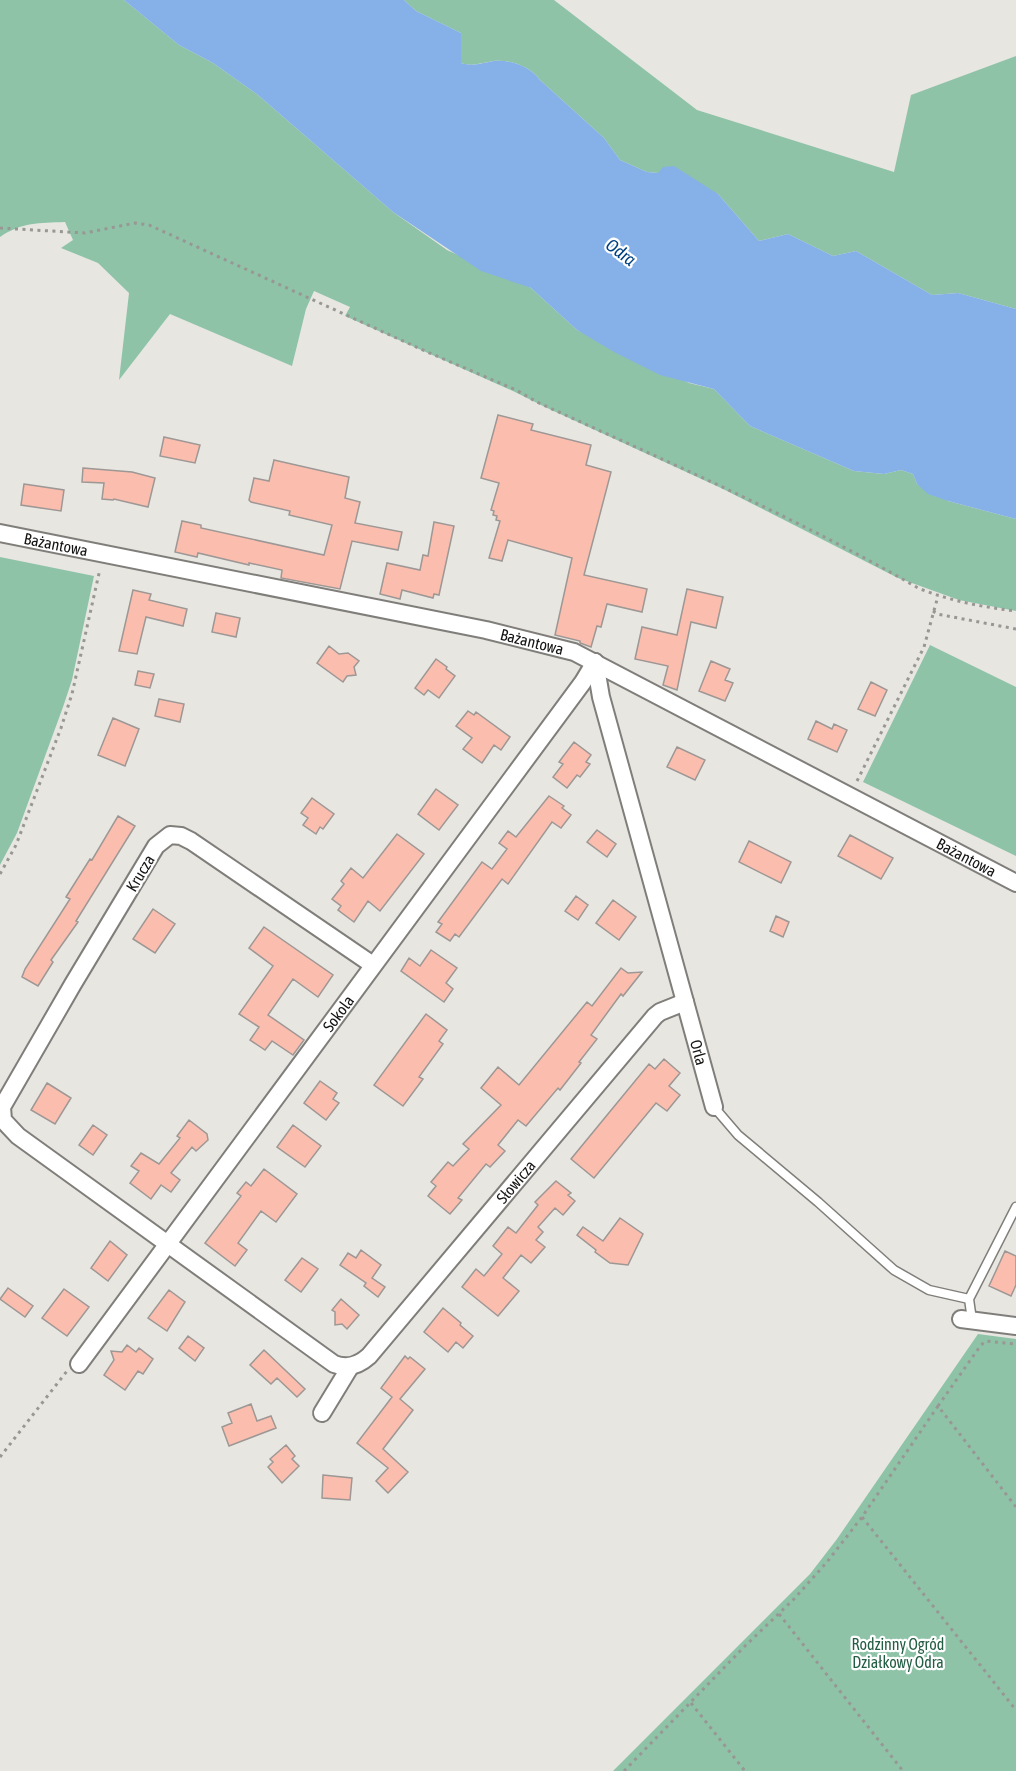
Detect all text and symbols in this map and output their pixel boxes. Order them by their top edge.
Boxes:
water label: Odra [602,234,641,270]
street label: Bażantowa [22,529,89,559]
street label: Bażantowa [498,625,566,658]
street label: Bażantowa [934,834,999,880]
street label: Krucza [122,851,158,895]
street label: Sokola [319,992,357,1035]
street label: Orla [687,1037,711,1067]
street label: Słowicza [493,1156,539,1207]
park label: Rodzinny Ogród Działkowy Odra [852,1635,944,1672]

